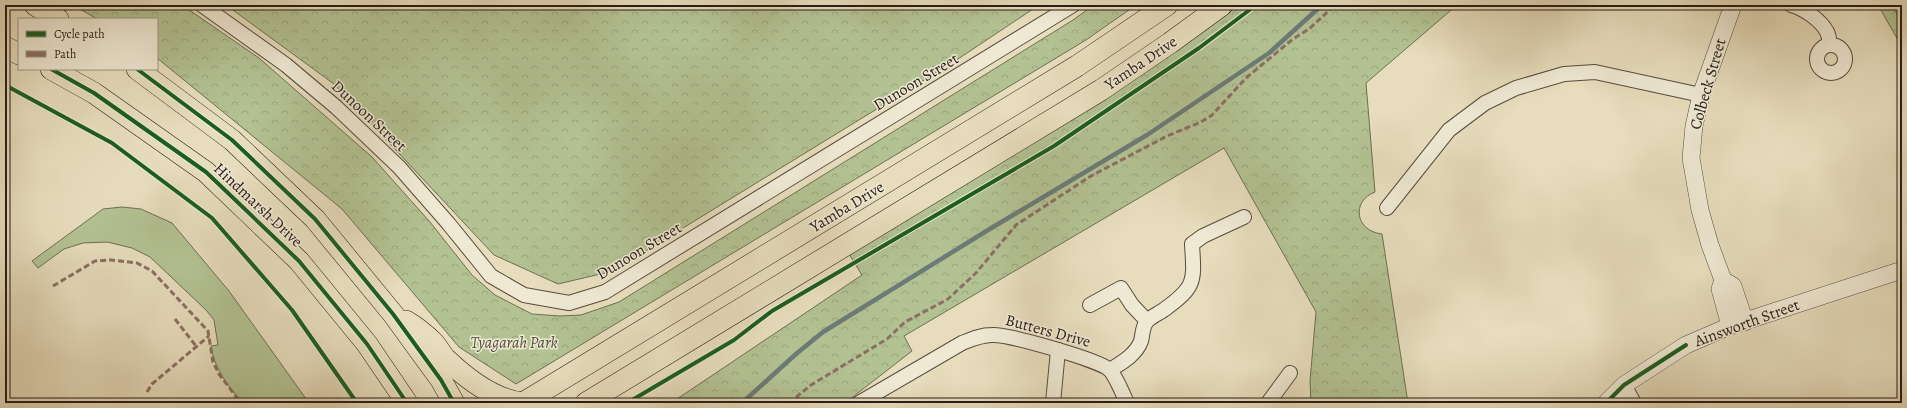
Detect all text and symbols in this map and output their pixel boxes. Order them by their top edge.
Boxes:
legend [18,18,158,70]
text: Cycle path [54,26,105,42]
street label: Yamba Drive [1100,31,1182,96]
street label: Colbeck Street [1684,36,1732,132]
text: Path [54,46,77,62]
street label: Dunoon Street [869,48,963,116]
street label: Dunoon Street [326,75,412,157]
street label: Hindmarsh Drive [209,158,307,252]
street label: Yamba Drive [805,176,888,238]
street label: Dunoon Street [592,217,686,285]
street label: Ainsworth Street [1691,294,1803,353]
street label: Butters Drive [1003,309,1093,353]
park label: Tyagarah Park [470,332,558,354]

